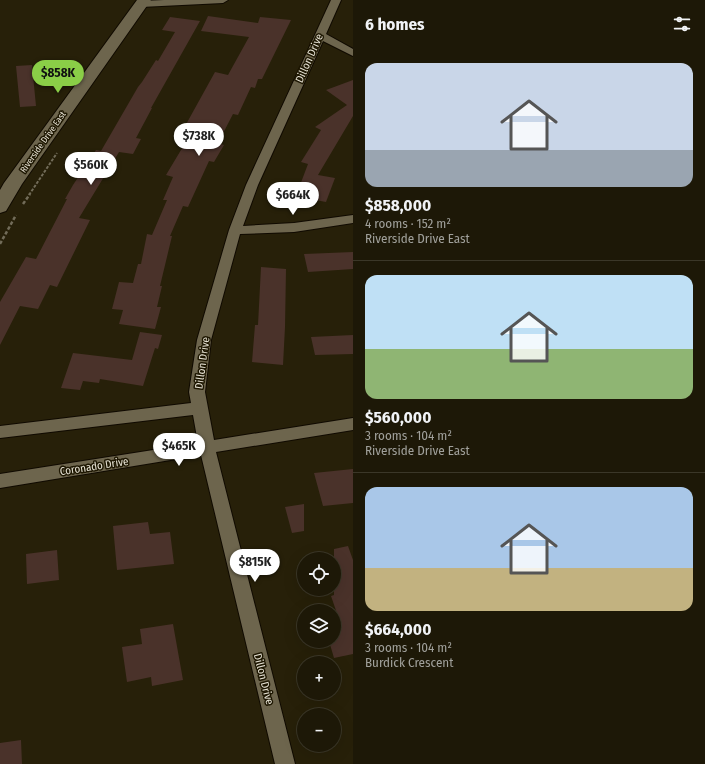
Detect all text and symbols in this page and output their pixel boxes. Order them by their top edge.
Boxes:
icon: filters [671,13,693,35]
text: 6 homes [365,14,424,35]
street label: Dillon Drive [293,32,326,85]
pin: $858K [30,60,86,94]
text: $858K [41,65,75,80]
icon: home [493,89,565,161]
street label: Riverside Drive East [18,109,68,175]
pin: $738K [171,123,227,157]
text: $738K [183,128,215,143]
pin: $560K [63,152,119,186]
text: $560K [74,157,108,172]
pin: $664K [265,182,321,216]
text: $664K [276,187,310,202]
text: $858,000 [365,195,431,216]
text: 4 rooms · 152 m² [365,216,451,231]
text: Riverside Drive East [365,231,470,246]
icon: home [493,301,565,373]
street label: Dillon Drive [192,336,213,390]
text: $560,000 [365,407,431,428]
text: 3 rooms · 104 m² [365,428,452,443]
pin: $465K [151,433,207,467]
text: $465K [162,438,196,453]
text: Riverside Drive East [365,443,470,458]
street label: Coronado Drive [59,455,129,478]
icon: home [493,513,565,585]
pin: $815K [227,549,283,583]
map controls [297,552,341,752]
button: locate [297,552,341,596]
text: $815K [239,554,271,569]
button: layers [297,604,341,648]
text: $664,000 [365,619,431,640]
text: 3 rooms · 104 m² [365,640,452,655]
street label: Dillon Drive [251,652,276,706]
text: Burdick Crescent [365,655,453,670]
button: + [297,656,341,700]
button: − [297,708,341,752]

